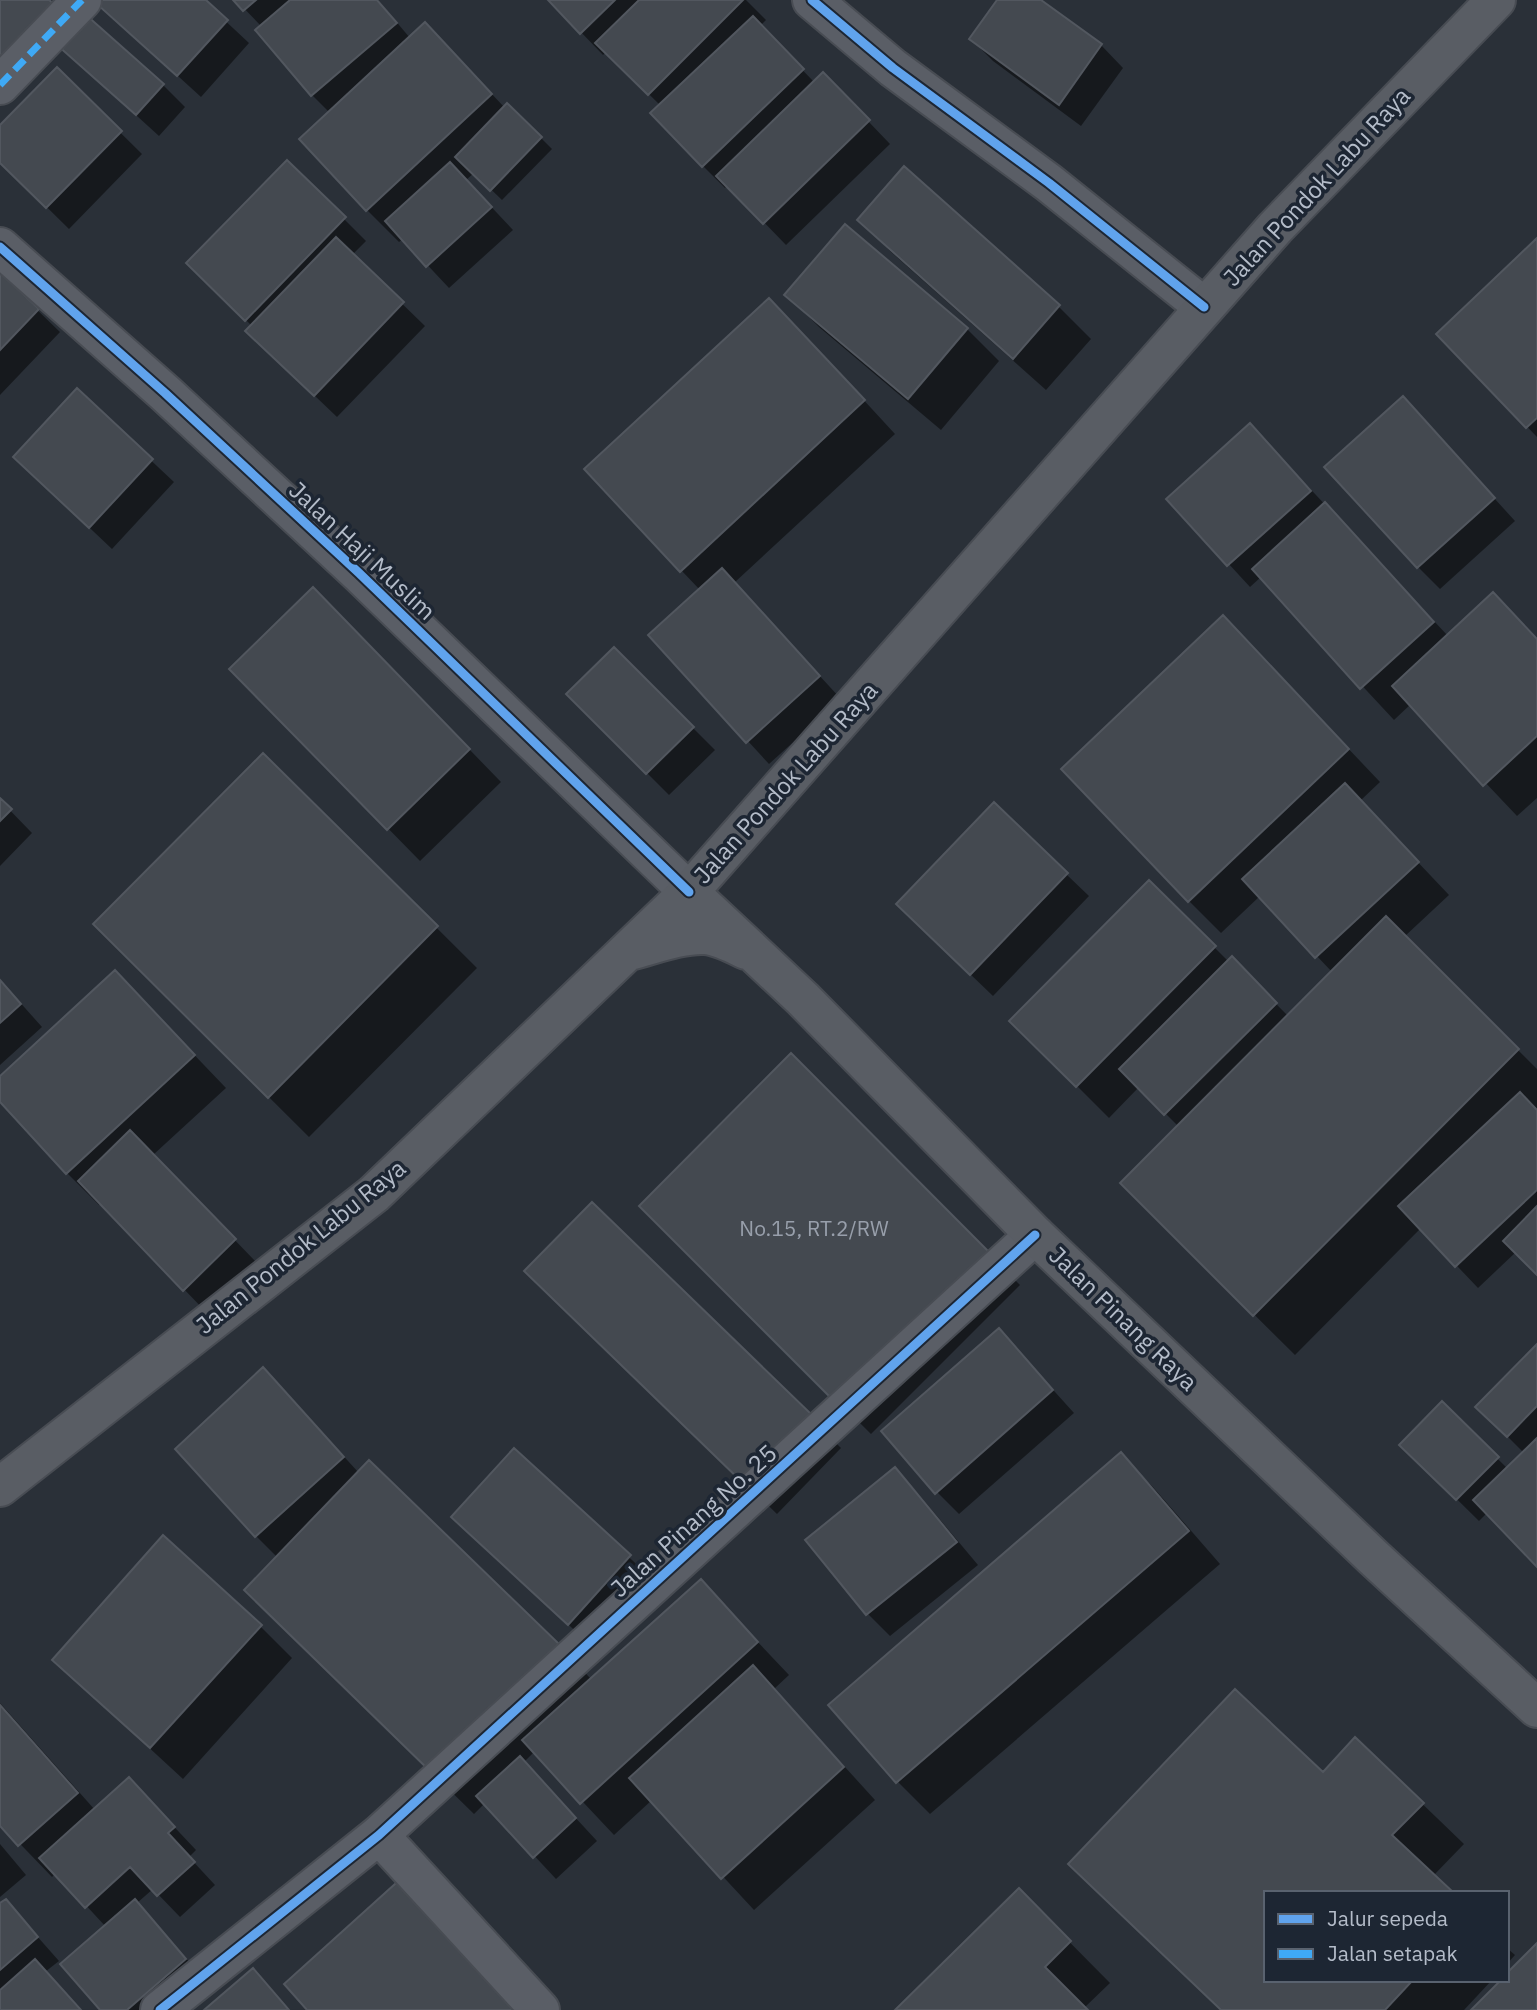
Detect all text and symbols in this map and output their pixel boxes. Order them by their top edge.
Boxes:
street label: Jalan Pondok Labu Raya [1216,80,1417,293]
street label: Jalan Haji Muslim [282,474,443,627]
street label: Jalan Pondok Labu Raya [686,675,885,890]
street label: Jalan Pondok Labu Raya [189,1152,412,1341]
house number: No.15, RT.2/RW [739,1214,889,1242]
street label: Jalan Pinang Raya [1042,1239,1205,1398]
street label: Jalan Pinang No. 25 [603,1437,783,1604]
legend [1264,1891,1509,1982]
text: Jalur sepeda [1327,1904,1448,1932]
text: Jalan setapak [1327,1939,1458,1967]

